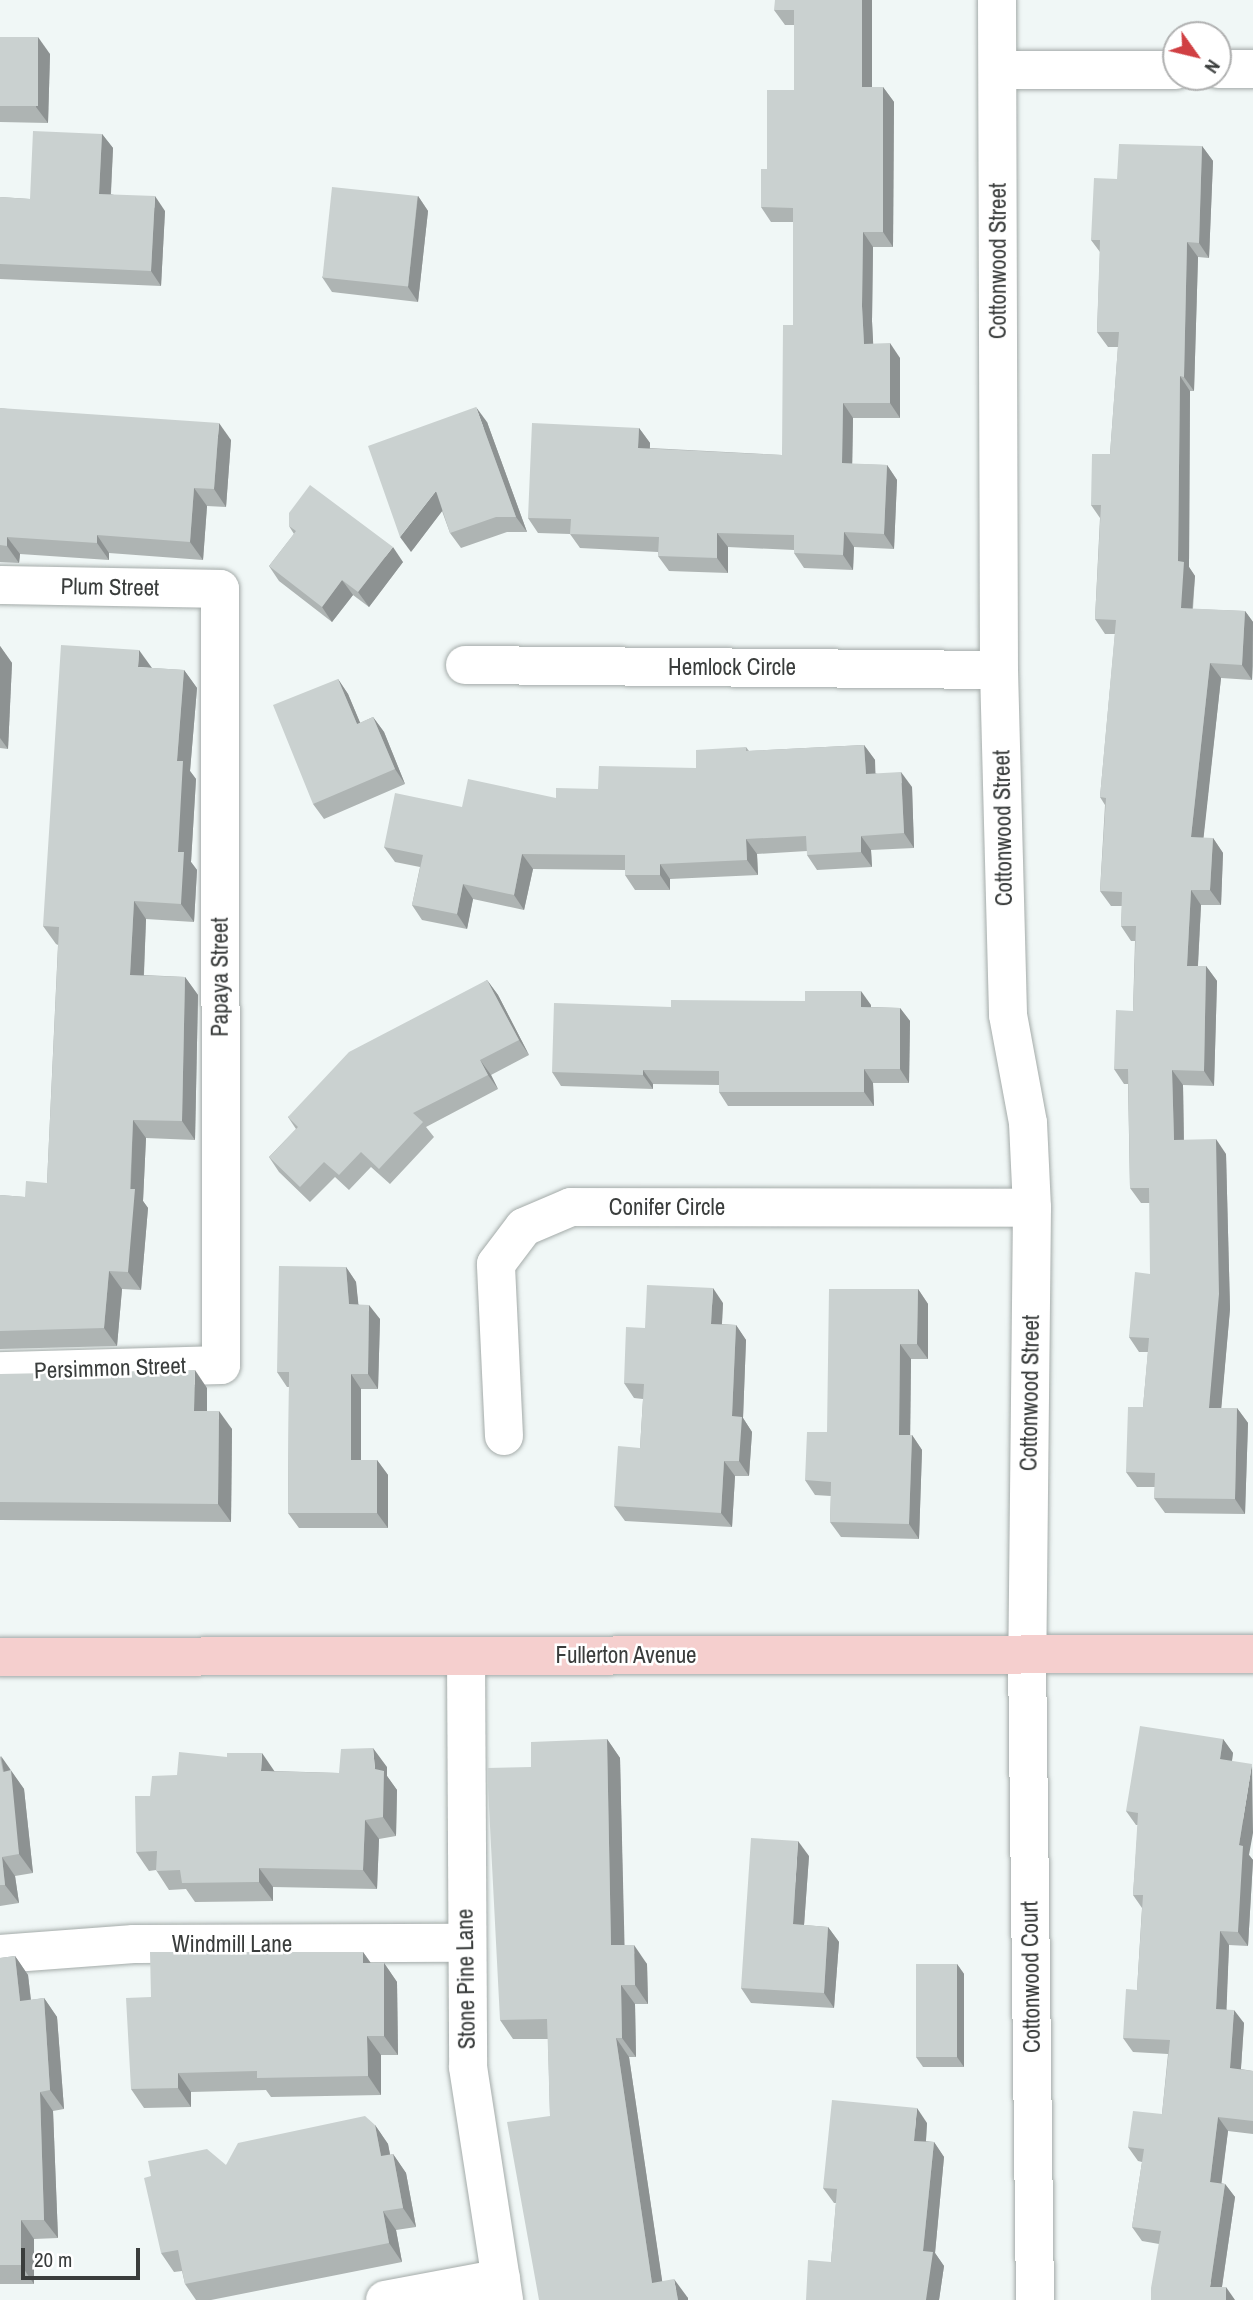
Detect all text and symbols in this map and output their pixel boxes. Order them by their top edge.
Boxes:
north arrow [1162,21,1232,91]
text: N [1199,55,1227,79]
street label: Cottonwood Street [984,183,1012,339]
street label: Plum Street [61,572,159,602]
street label: Hemlock Circle [668,653,796,681]
street label: Cottonwood Street [988,750,1018,906]
street label: Papaya Street [206,917,234,1037]
street label: Conifer Circle [609,1193,725,1221]
street label: Cottonwood Street [1015,1315,1045,1471]
street label: Persimmon Street [34,1352,186,1384]
street label: Fullerton Avenue [555,1641,697,1669]
street label: Cottonwood Court [1016,1901,1046,2053]
street label: Stone Pine Lane [451,1909,481,2049]
street label: Windmill Lane [172,1930,292,1958]
scale bar [24,2234,144,2278]
text: 20 m [34,2245,72,2274]

